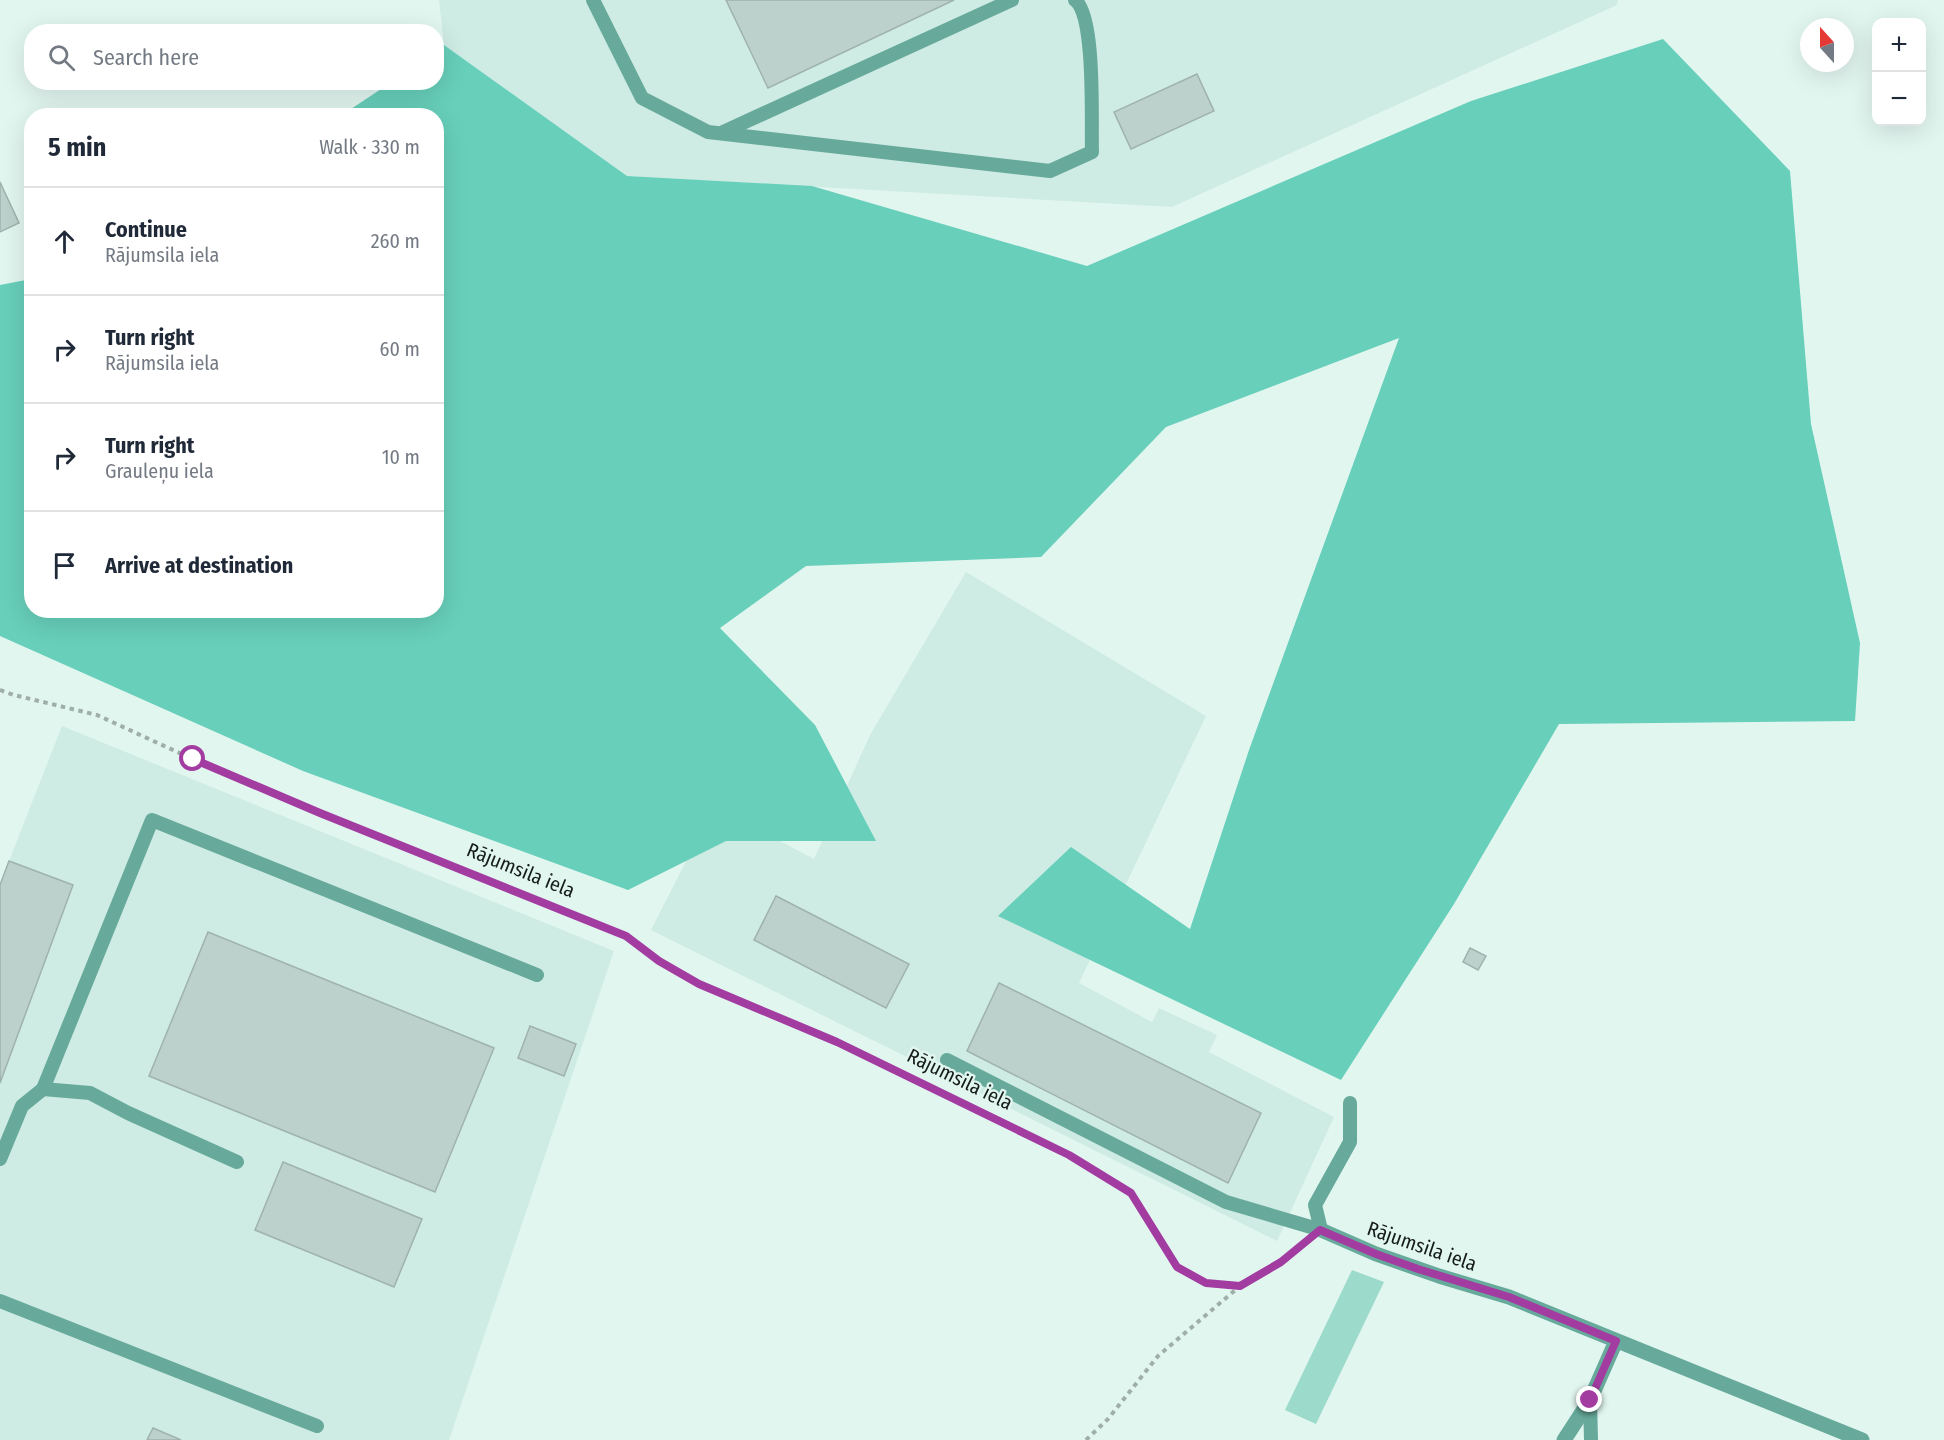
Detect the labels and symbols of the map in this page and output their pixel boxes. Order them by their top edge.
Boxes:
north arrow [1800,18,1854,72]
route start [179,745,205,771]
street label: Rājumsila iela [463,837,579,903]
street label: Rājumsila iela [903,1043,1017,1115]
street label: Rājumsila iela [1364,1216,1480,1276]
route end [1576,1386,1602,1412]

